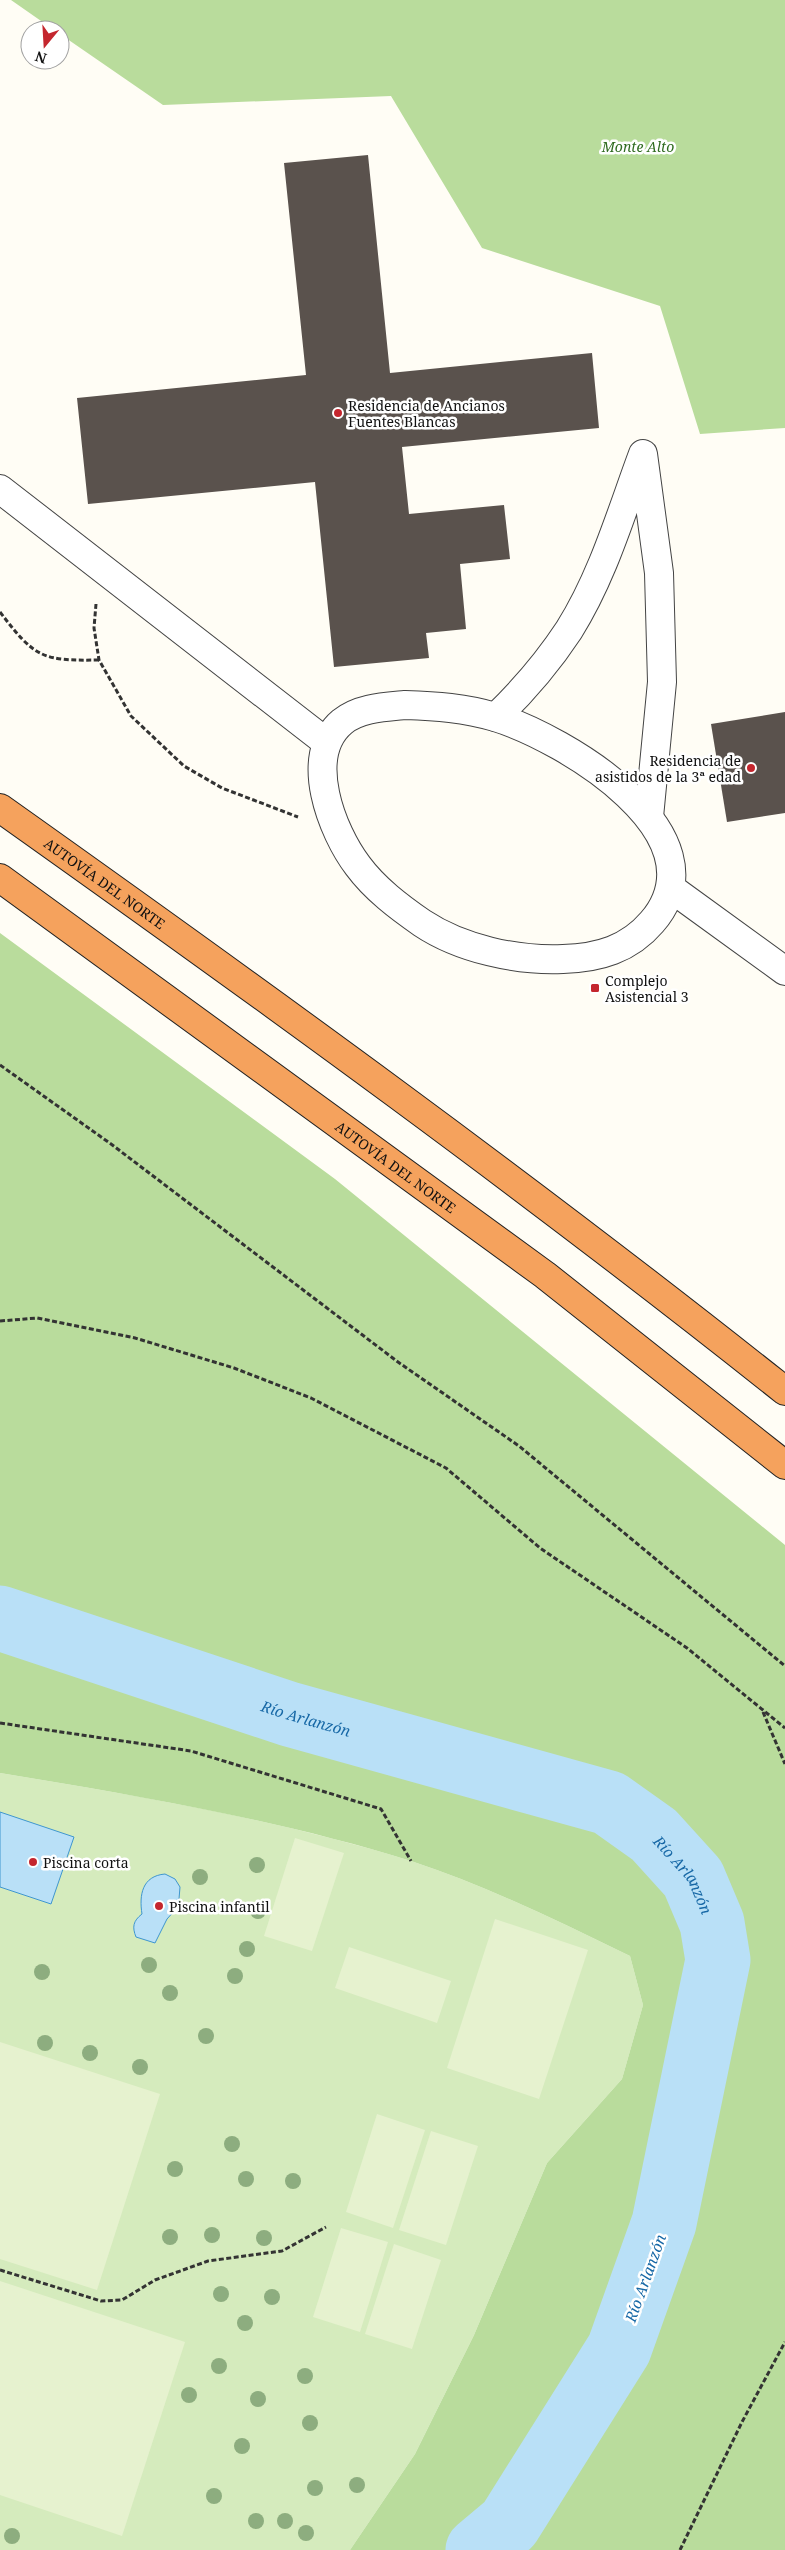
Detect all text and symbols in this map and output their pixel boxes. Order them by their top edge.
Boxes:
north arrow [20,20,70,70]
text: N [33,47,49,69]
park label: Monte Alto [601,137,674,156]
place label: Residencia de Ancianos Fuentes Blancas [348,396,505,431]
marker: Residencia de Ancianos Fuentes Blancas [332,407,344,419]
place label: Residencia de asistidos de la 3ª edad [595,751,741,786]
marker: Residencia de asistidos de la 3ª edad [745,762,757,774]
street label: AUTOVÍA DEL NORTE [41,833,170,933]
place label: Complejo Asistencial 3 [605,971,689,1006]
marker: Complejo Asistencial 3 [589,982,601,994]
street label: AUTOVÍA DEL NORTE [332,1116,460,1217]
water label: Río Arlanzón [258,1695,353,1741]
water label: Río Arlanzón [649,1831,717,1917]
place label: Piscina corta [43,1853,129,1872]
marker: Piscina corta [27,1856,39,1868]
place label: Piscina infantil [169,1897,270,1916]
marker: Piscina infantil [153,1900,165,1912]
water label: Río Arlanzón [620,2231,670,2326]

